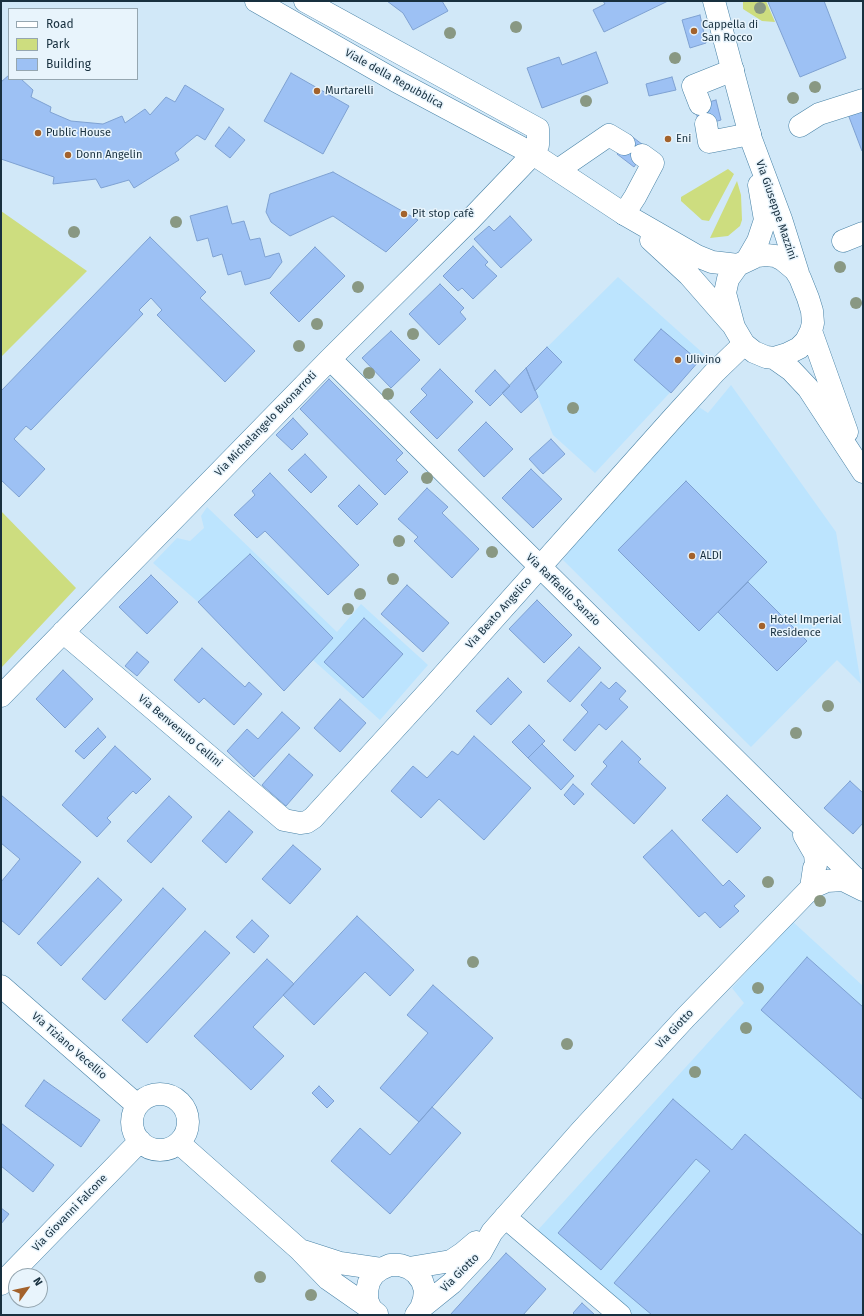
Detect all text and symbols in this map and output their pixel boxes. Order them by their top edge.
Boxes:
legend [8,8,138,80]
text: Road [46,17,74,31]
place label: Cappella di San Rocco [702,18,758,44]
marker: Cappella di San Rocco [689,26,699,36]
text: Park [46,37,70,51]
street label: Viale della Repubblica [342,46,446,112]
text: Building [46,57,91,71]
place label: Murtarelli [325,84,374,98]
marker: Murtarelli [312,86,322,96]
place label: Public House [46,126,111,140]
marker: Public House [33,128,43,138]
place label: Eni [676,132,691,146]
marker: Eni [663,134,673,144]
place label: Donn Angelin [76,148,142,162]
marker: Donn Angelin [63,150,73,160]
street label: Via Giuseppe Mazzini [753,158,799,262]
place label: Pit stop cafè [412,207,474,221]
marker: Pit stop cafè [399,209,409,219]
place label: Ulivino [686,353,721,367]
marker: Ulivino [673,355,683,365]
street label: Via Michelangelo Buonarroti [212,369,320,479]
place label: ALDI [700,549,722,563]
street label: Via Raffaello Sanzio [523,551,603,629]
marker: ALDI [687,551,697,561]
street label: Via Beato Angelico [463,574,535,652]
place label: Hotel Imperial Residence [770,613,841,639]
marker: Hotel Imperial Residence [757,621,767,631]
street label: Via Benvenuto Cellini [135,692,225,770]
street label: Via Giotto [654,1007,696,1051]
street label: Via Tiziano Vecellio [29,1010,109,1082]
street label: Via Giovanni Falcone [30,1172,110,1254]
street label: Via Giotto [438,1251,482,1295]
north arrow [8,1268,48,1308]
text: N [30,1275,45,1288]

